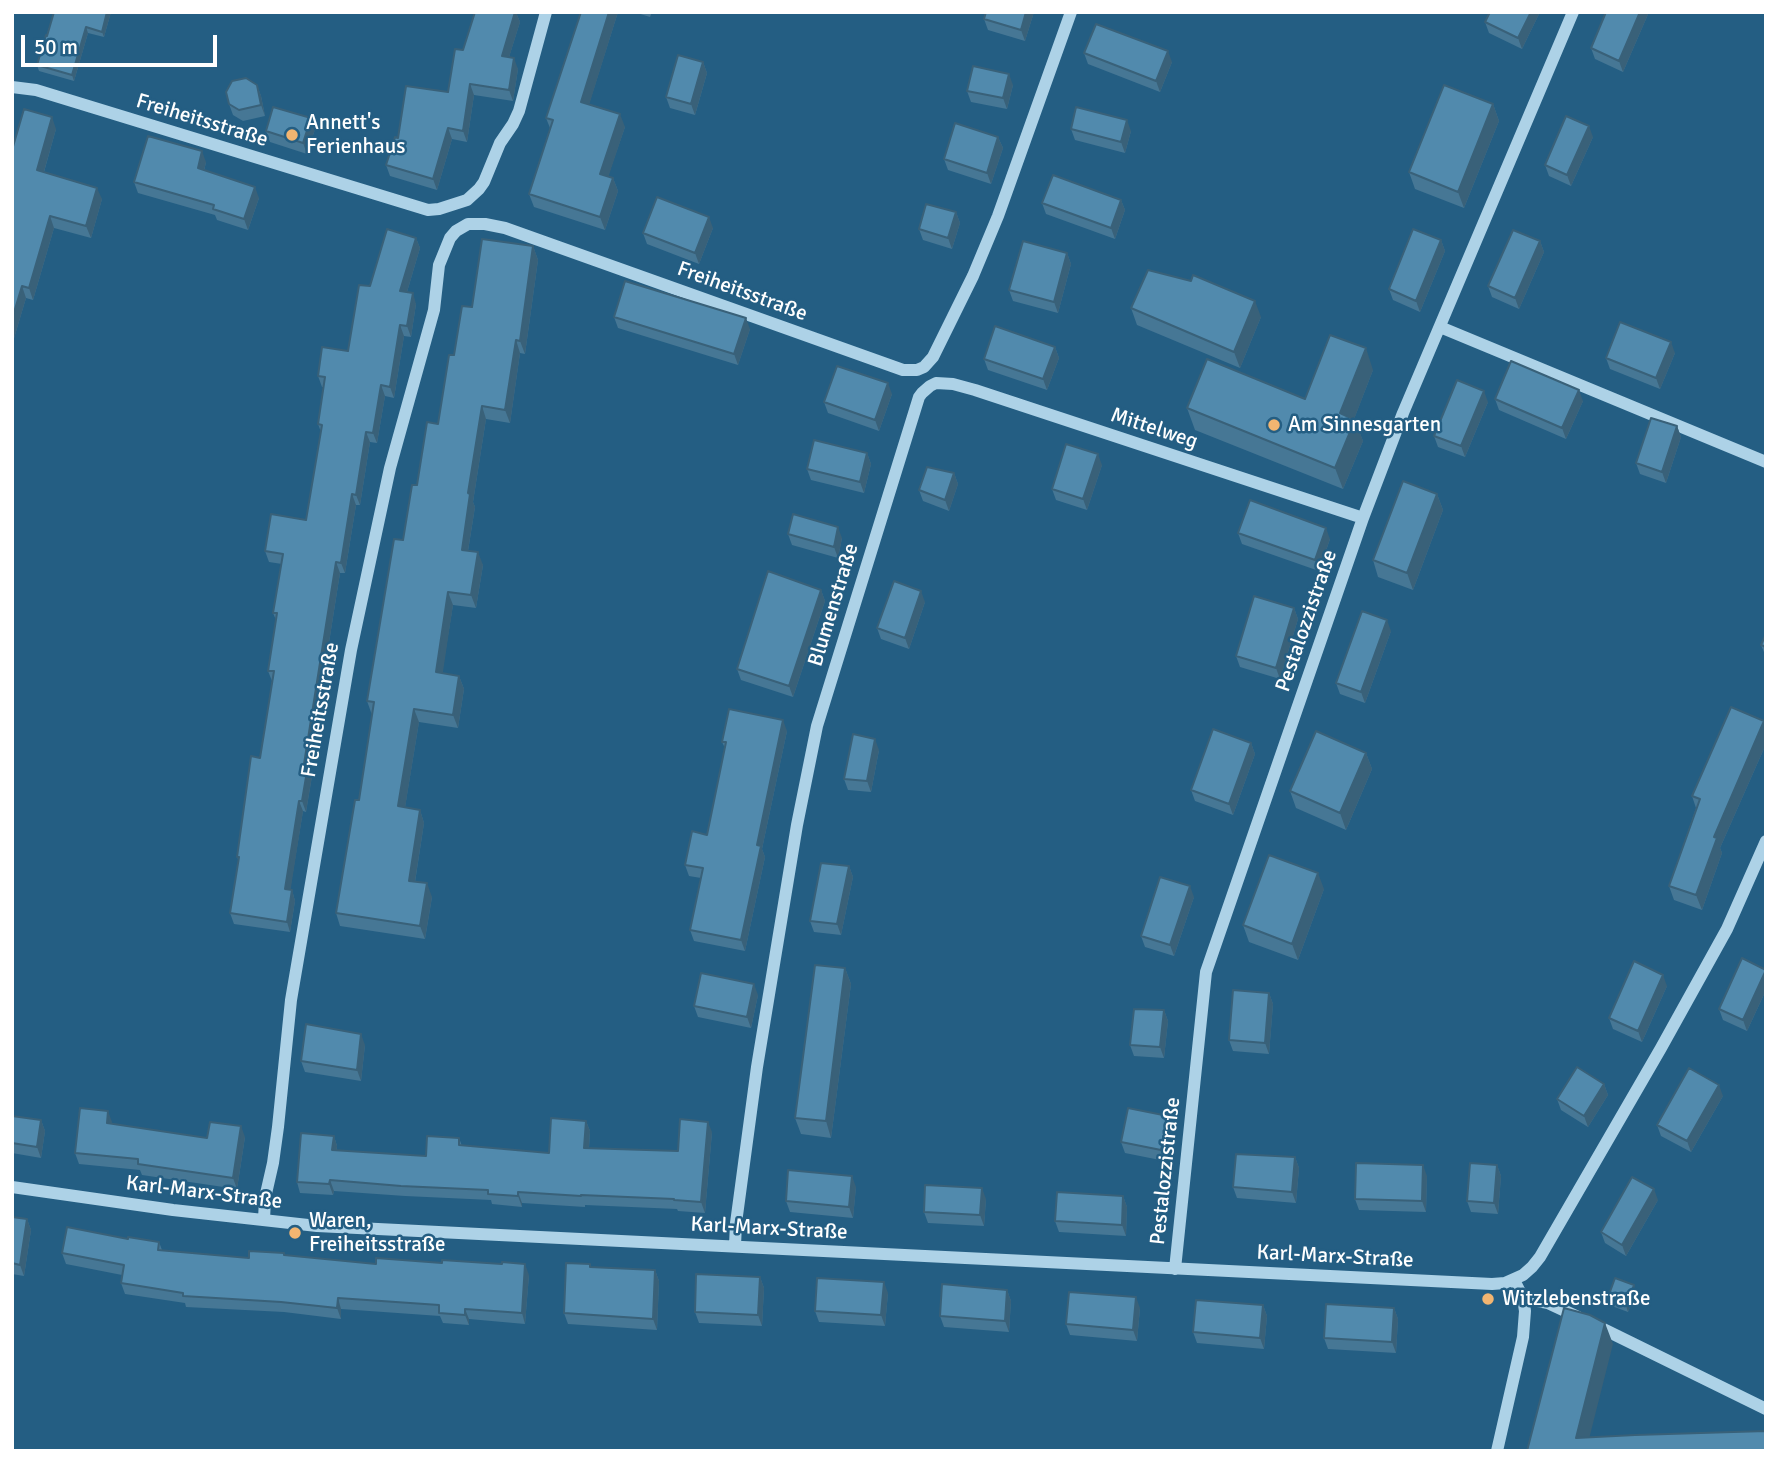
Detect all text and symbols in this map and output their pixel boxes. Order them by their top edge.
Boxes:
scale bar [24,21,220,65]
text: 50 m [34,34,78,60]
street label: Freiheitsstraße [133,89,271,153]
place label: Annett's Ferienhaus [306,110,405,160]
marker: Annett's Ferienhaus [284,127,300,143]
street label: Freiheitsstraße [674,257,810,327]
street label: Mittelweg [1107,403,1201,455]
place label: Am Sinnesgarten [1288,412,1441,438]
marker: Am Sinnesgarten [1266,417,1282,433]
street label: Blumenstraße [803,540,865,670]
street label: Pestalozzistraße [1271,547,1343,695]
street label: Freiheitsstraße [297,641,345,779]
street label: Pestalozzistraße [1146,1096,1186,1246]
street label: Karl-Marx-Straße [124,1171,284,1215]
place label: Waren, Freiheitsstraße [309,1208,446,1258]
street label: Karl-Marx-Straße [690,1212,848,1246]
marker: Waren, Freiheitsstraße [287,1225,303,1241]
street label: Karl-Marx-Straße [1256,1240,1414,1274]
place label: Witzlebenstraße [1502,1286,1650,1312]
marker: Witzlebenstraße [1480,1291,1496,1307]

